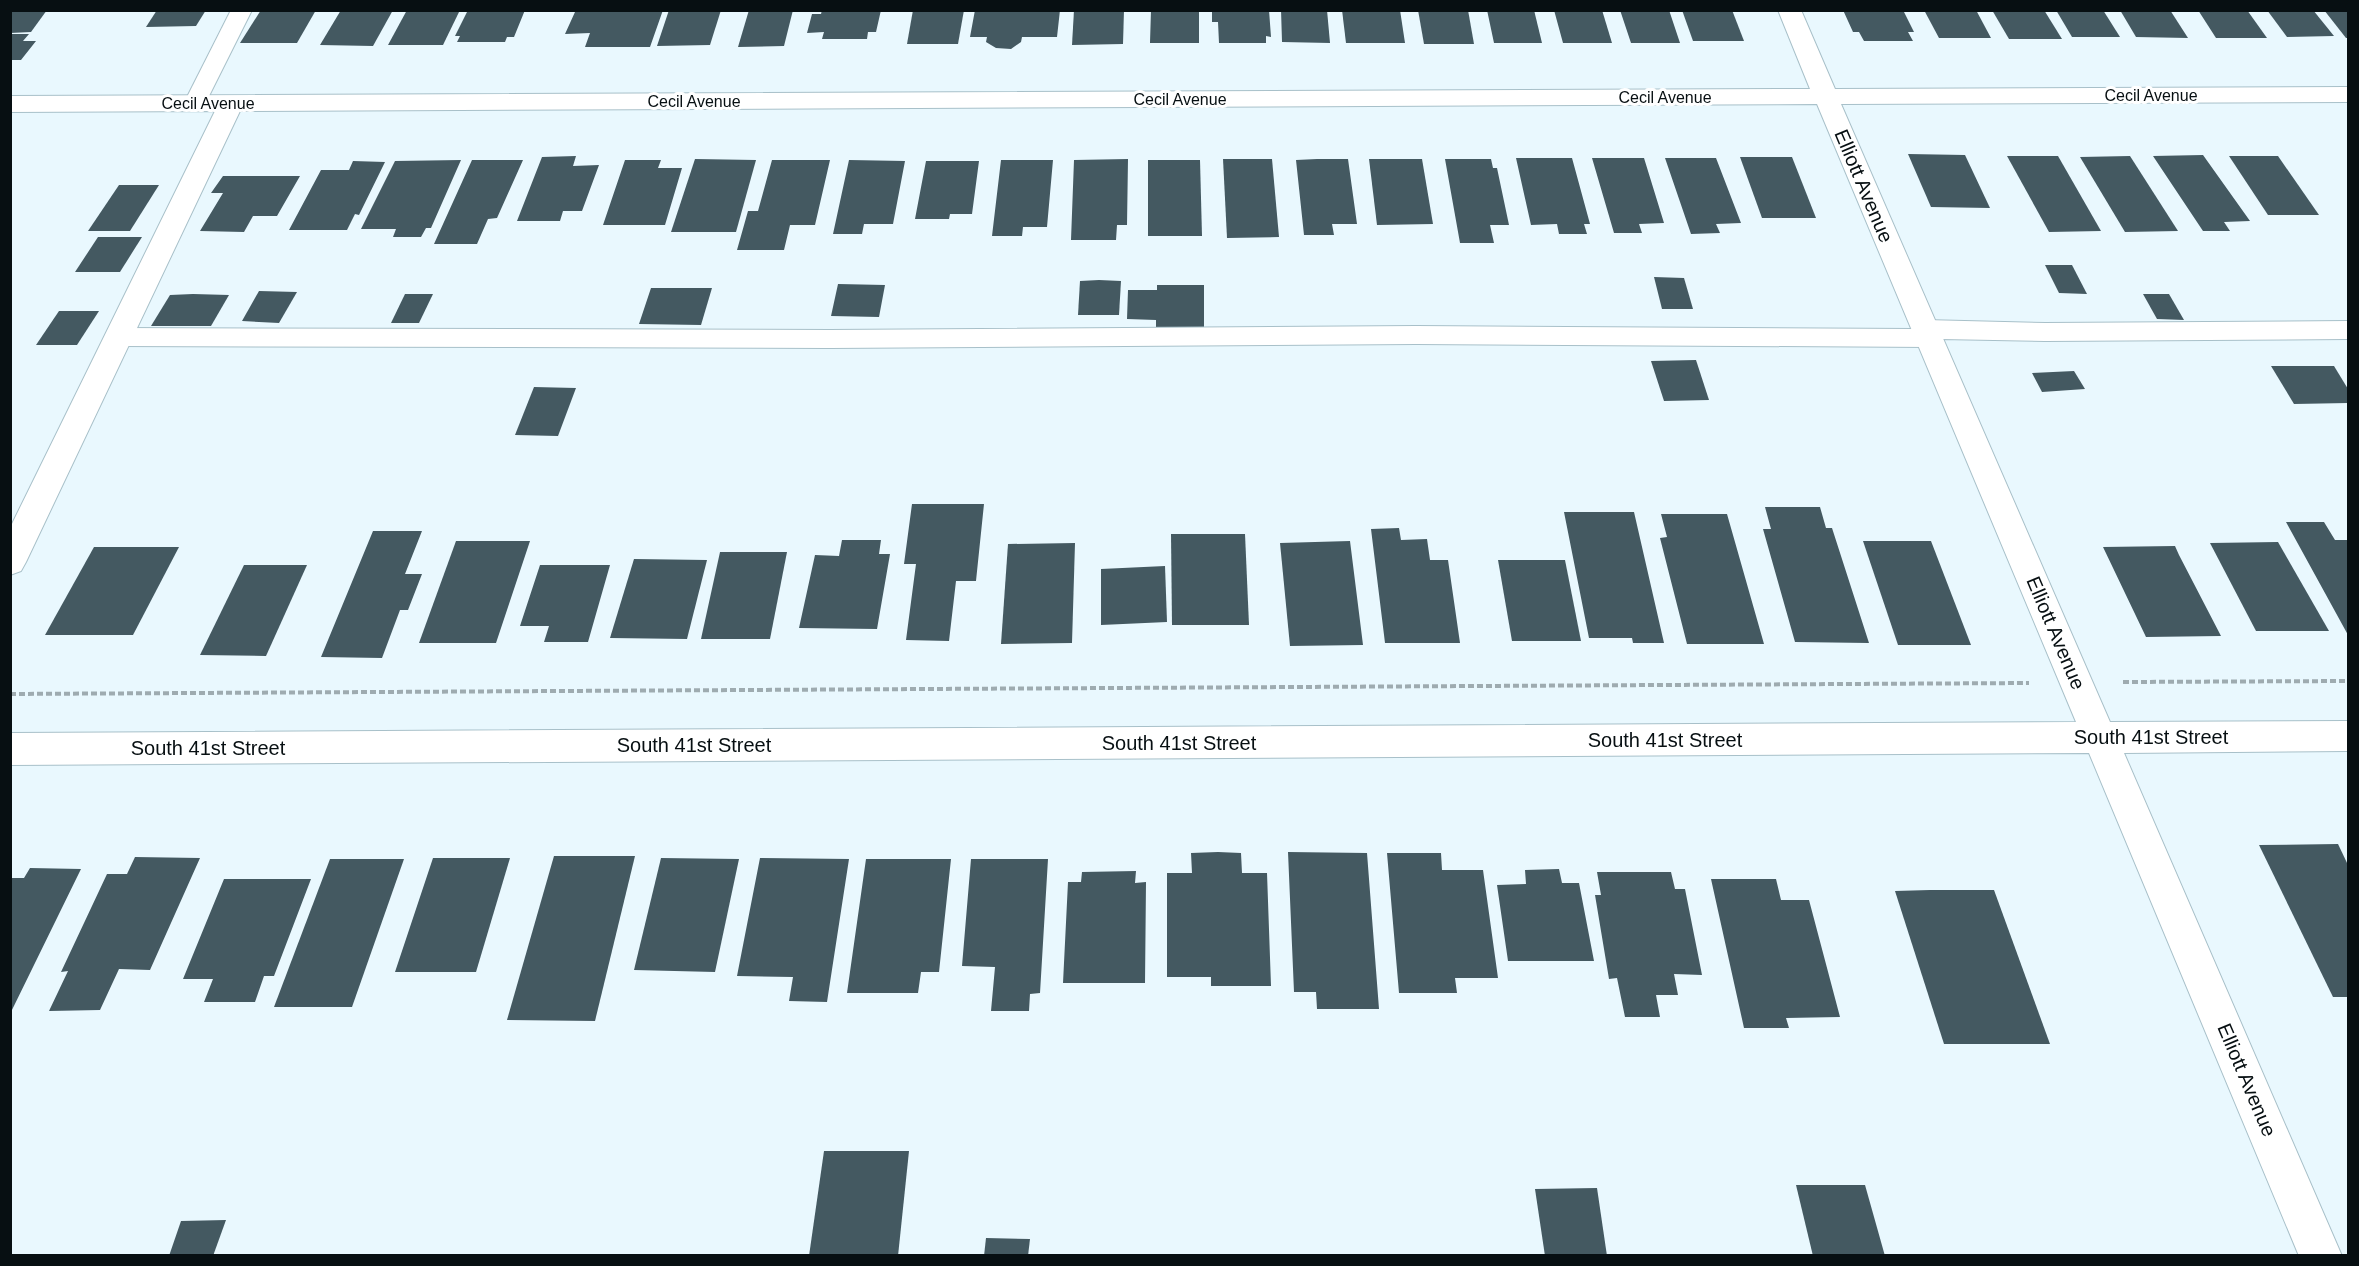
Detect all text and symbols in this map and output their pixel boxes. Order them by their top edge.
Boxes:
street label: Cecil Avenue [2104,87,2198,104]
street label: Cecil Avenue [1618,89,1712,106]
street label: Cecil Avenue [1133,91,1227,108]
street label: Cecil Avenue [647,93,741,110]
street label: Cecil Avenue [161,95,255,112]
street label: Elliott Avenue [1830,126,1898,246]
street label: Elliott Avenue [2022,573,2090,693]
street label: South 41st Street [2074,726,2229,748]
street label: South 41st Street [1588,729,1743,751]
street label: South 41st Street [1102,732,1257,754]
street label: South 41st Street [617,734,772,756]
street label: South 41st Street [131,737,286,759]
street label: Elliott Avenue [2213,1020,2281,1140]

